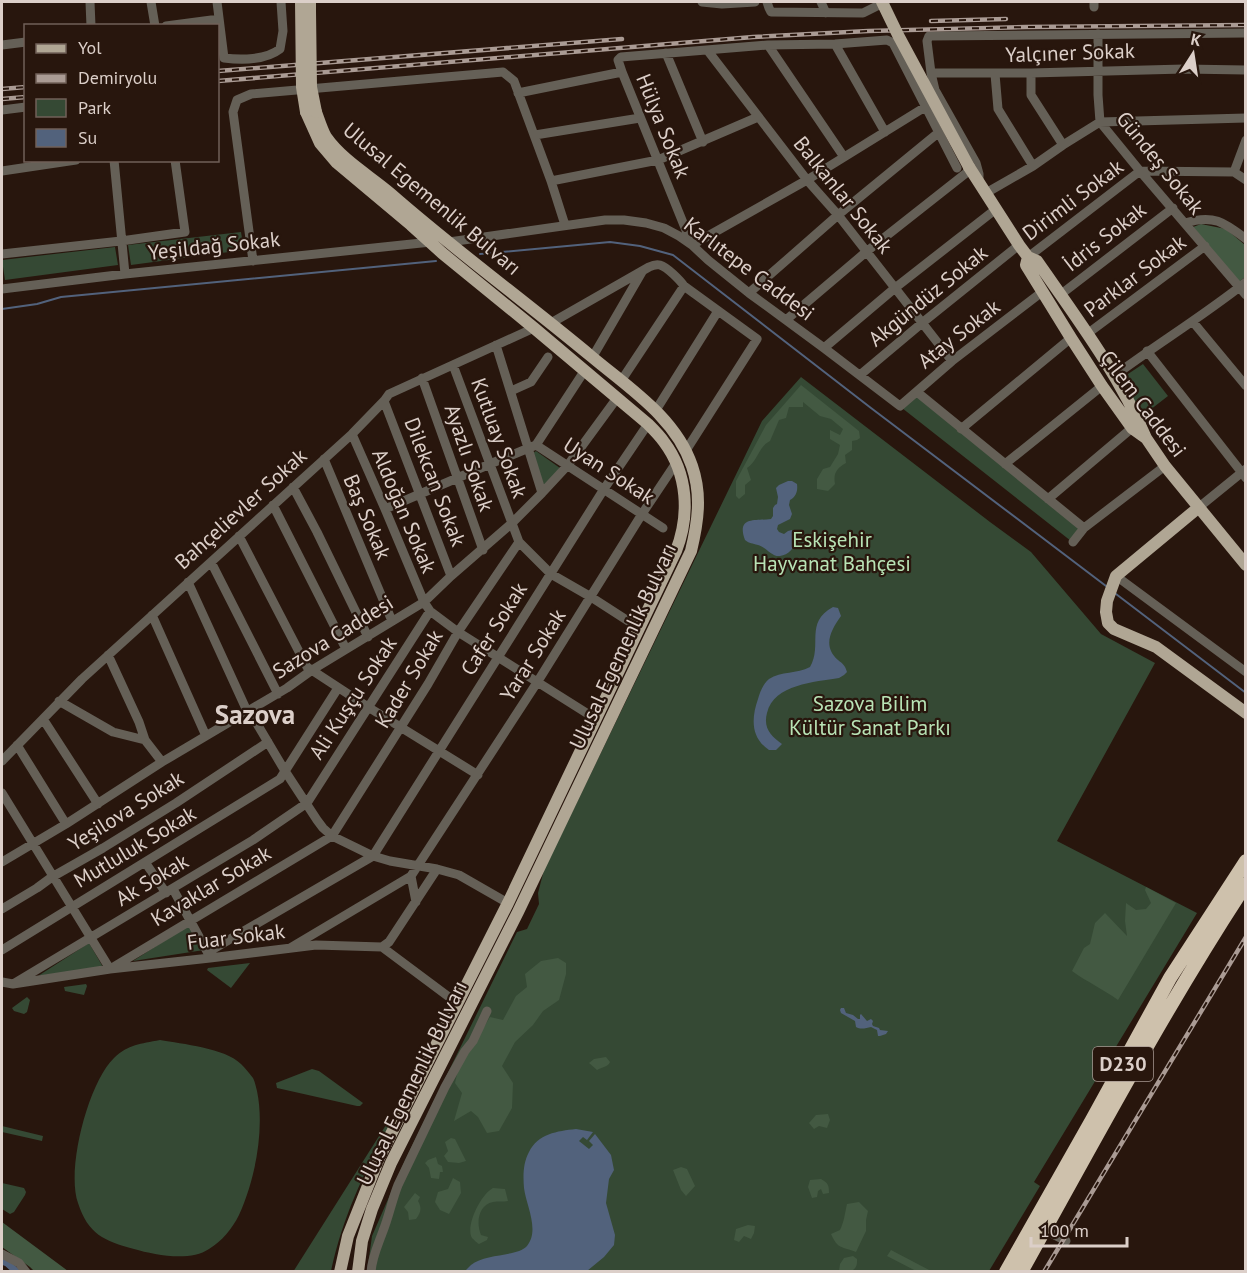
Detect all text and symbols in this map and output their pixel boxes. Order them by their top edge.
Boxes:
legend [24,24,219,162]
north arrow [1163,24,1223,84]
text: K [1189,29,1203,50]
text: Yol [78,36,102,59]
street label: Yalçıner Sokak [1005,37,1135,68]
text: Demiryolu [78,66,157,89]
street label: Hülya Sokak [630,70,697,182]
text: Park [78,96,111,119]
street label: Gündeş Sokak [1111,106,1210,220]
street label: Ulusal Egemenlik Bulvarı [338,116,527,281]
text: Su [78,126,97,149]
street label: Balkanlar Sokak [788,131,899,259]
street label: Dirimli Sokak [1017,153,1129,246]
street label: İdris Sokak [1058,196,1151,277]
street label: Karlıtepe Caddesi [679,211,820,326]
street label: Yeşildağ Sokak [147,225,281,266]
street label: Parklar Sokak [1078,228,1191,323]
street label: Akgündüz Sokak [862,239,993,352]
street label: Atay Sokak [912,293,1005,374]
street label: Çilem Caddesi [1094,345,1192,462]
street label: Kutluay Sokak [465,374,534,502]
street label: Ayazlı Sokak [439,401,500,515]
street label: Dilekcan Sokak [399,414,472,550]
street label: Uyan Sokak [558,431,660,510]
street label: Bahçelievler Sokak [169,442,312,575]
street label: Aldoğan Sokak [366,444,443,577]
street label: Baş Sokak [337,470,397,564]
park label: Eskişehir Hayvanat Bahçesi [753,526,911,577]
street label: Ulusal Egemenlik Bulvarı [563,538,682,753]
street label: Cafer Sokak [454,577,533,680]
street label: Sazova Caddesi [267,589,398,684]
street label: Yarar Sokak [494,604,572,706]
street label: Kader Sokak [369,625,449,733]
street label: Ali Kuşçu Sokak [303,631,402,764]
park label: Sazova Bilim Kültür Sanat Parkı [789,690,951,741]
district label: Sazova [215,697,295,731]
street label: Yeşilova Sokak [63,764,189,857]
street label: Mutluluk Sokak [69,799,201,894]
street label: Kavaklar Sokak [146,839,276,932]
street label: Ak Sokak [110,847,193,912]
street label: Fuar Sokak [186,917,286,956]
street label: Ulusal Egemenlik Bulvarı [350,976,473,1190]
road number: D230 [1093,1047,1153,1081]
scale bar [1031,1210,1127,1248]
text: 100 m [1040,1219,1089,1242]

